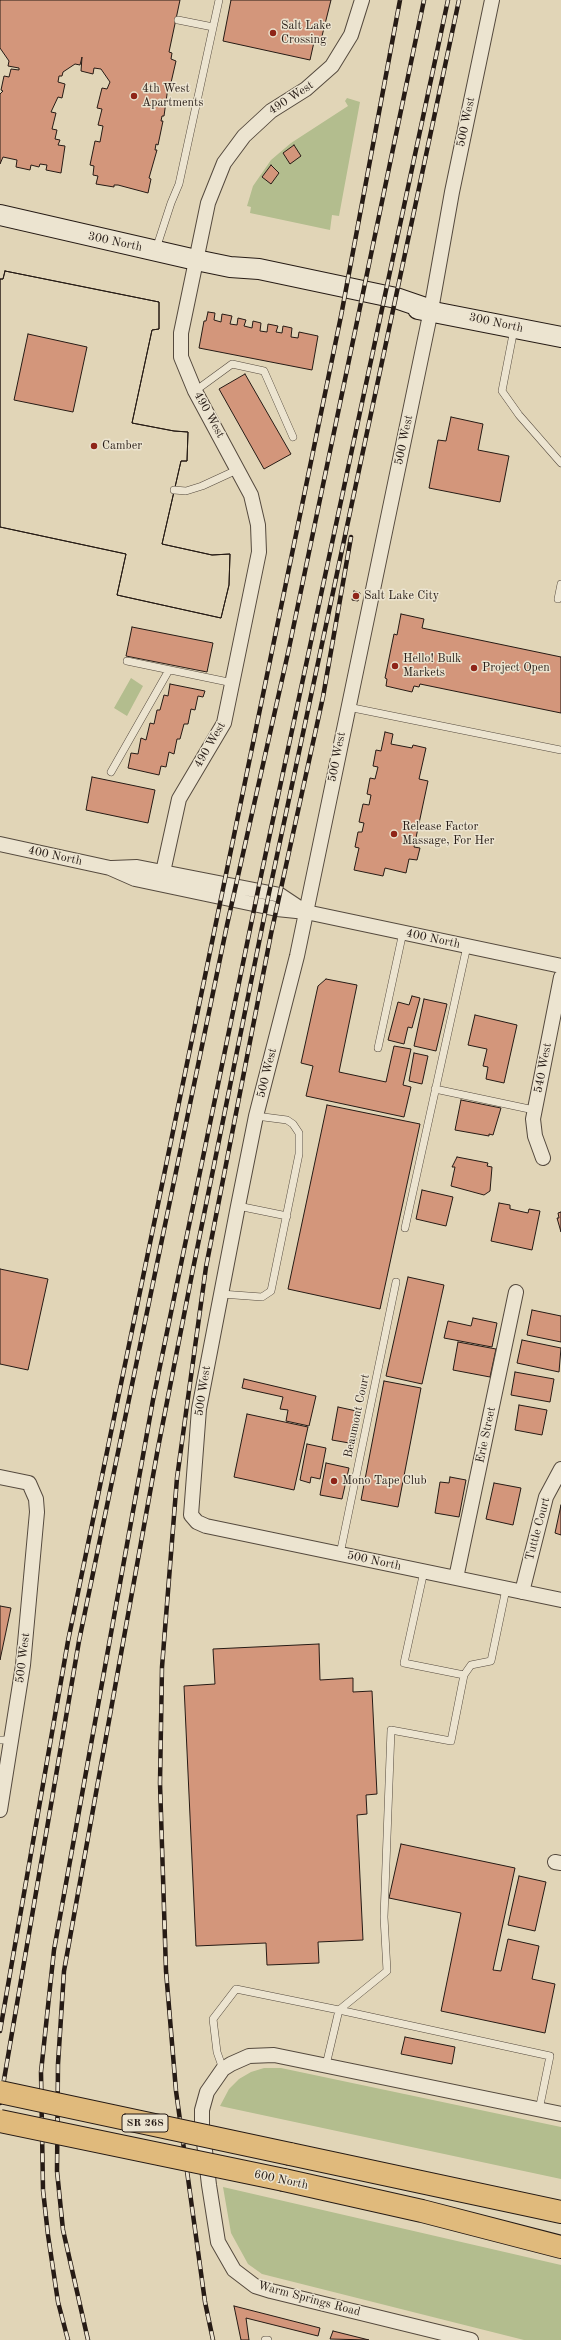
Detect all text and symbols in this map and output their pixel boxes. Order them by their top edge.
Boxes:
place label: Salt Lake Crossing [281,19,331,47]
marker: Salt Lake Crossing [268,28,278,38]
street label: 490 West [266,78,316,118]
place label: 4th West Apartments [142,82,203,110]
marker: 4th West Apartments [129,91,139,101]
street label: 500 West [454,96,478,148]
street label: 300 North [87,229,143,255]
street label: 300 North [468,310,524,336]
street label: 490 West [190,389,228,441]
street label: 500 West [392,414,416,466]
place label: Camber [102,439,142,453]
marker: Camber [89,441,99,451]
place label: Salt Lake City [364,589,439,603]
marker: Salt Lake City [351,591,361,601]
place label: Hello! Bulk Markets [403,652,461,680]
marker: Hello! Bulk Markets [390,661,400,671]
place label: Project Open [482,661,550,675]
marker: Project Open [469,663,479,673]
street label: 490 West [191,719,229,771]
street label: 500 West [325,731,349,783]
place label: Release Factor Massage, For Her [402,820,494,848]
marker: Release Factor Massage, For Her [389,829,399,839]
street label: 400 North [27,843,83,869]
street label: 400 North [405,926,461,952]
street label: 540 West [531,1042,555,1094]
street label: 500 West [254,1047,280,1099]
street label: 500 West [192,1365,214,1417]
street label: Beaumont Court [341,1373,373,1459]
street label: Erie Street [473,1406,499,1464]
place label: Mono Tape Club [342,1474,427,1488]
marker: Mono Tape Club [329,1476,339,1486]
street label: Tuttle Court [523,1496,553,1562]
street label: 500 North [346,1548,402,1574]
street label: 500 West [13,1632,33,1684]
road number: SR 268 [122,2114,168,2132]
street label: 600 North [253,2167,309,2193]
street label: Warm Springs Road [256,2278,362,2320]

